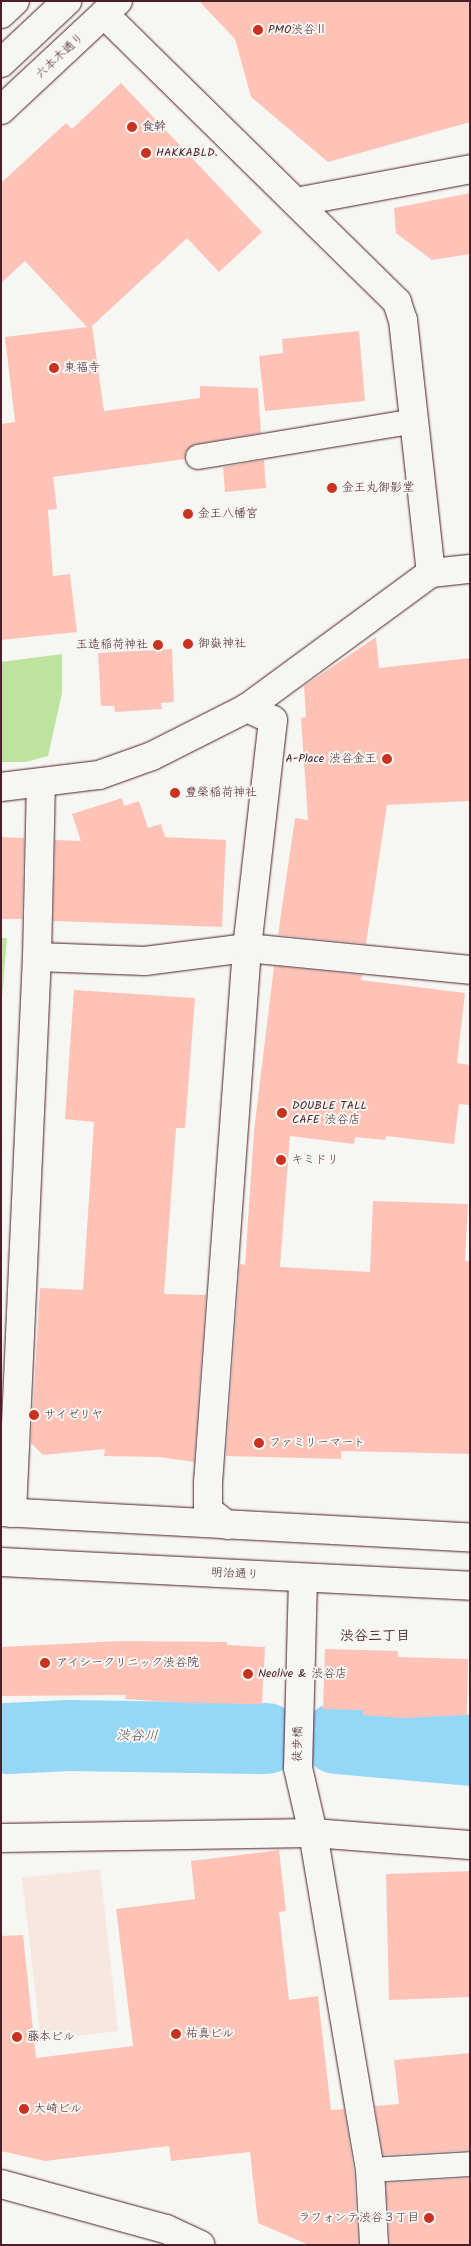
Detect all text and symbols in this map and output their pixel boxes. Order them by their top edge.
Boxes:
place label: PMO渋谷Ⅱ [268,23,327,37]
marker: PMO渋谷Ⅱ [252,24,264,36]
street label: 六本木通り [33,30,87,82]
place label: 食幹 [142,120,166,134]
marker: 食幹 [126,121,138,133]
place label: HAKKABLD. [156,146,218,160]
marker: HAKKABLD. [140,147,152,159]
place label: 東福寺 [64,361,100,375]
marker: 東福寺 [48,362,60,374]
place label: 金王丸御影堂 [342,481,414,495]
marker: 金王丸御影堂 [326,482,338,494]
place label: 金王八幡宮 [198,507,258,521]
marker: 金王八幡宮 [182,508,194,520]
place label: 御嶽神社 [198,637,246,651]
place label: 玉造稲荷神社 [76,638,148,652]
marker: 御嶽神社 [182,638,194,650]
marker: 玉造稲荷神社 [152,639,164,651]
place label: A-Place 渋谷金王 [286,752,377,766]
marker: A-Place 渋谷金王 [381,753,393,765]
place label: 豐榮稲荷神社 [185,786,257,800]
marker: 豐榮稲荷神社 [169,787,181,799]
place label: DOUBLE TALL CAFE 渋谷店 [292,1099,367,1127]
marker: DOUBLE TALL CAFE 渋谷店 [276,1107,288,1119]
place label: キミドリ [291,1153,339,1167]
marker: キミドリ [275,1154,287,1166]
place label: サイゼリヤ [44,1408,104,1422]
marker: サイゼリヤ [28,1409,40,1421]
place label: ファミリーマート [269,1436,365,1450]
marker: ファミリーマート [253,1437,265,1449]
street label: 明治通り [211,1566,259,1582]
district label: 渋谷三丁目 [340,1628,410,1644]
marker: アイシークリニック渋谷院 [38,1656,52,1670]
place label: アイシークリニック渋谷院 [56,1656,200,1670]
place label: Neolive & 渋谷店 [258,1667,347,1681]
marker: Neolive & 渋谷店 [242,1668,254,1680]
street label: 徒歩橋 [290,1726,306,1762]
water label: 渋谷川 [116,1727,158,1745]
place label: 祐真ビル [186,2027,234,2041]
marker: 祐真ビル [170,2028,182,2040]
place label: 藤本ビル [27,2030,75,2044]
marker: 藤本ビル [11,2031,23,2043]
place label: 大崎ビル [34,2102,82,2116]
marker: 大崎ビル [18,2103,30,2115]
place label: ラフォンテ渋谷３丁目 [299,2211,419,2225]
marker: ラフォンテ渋谷３丁目 [423,2212,435,2224]

